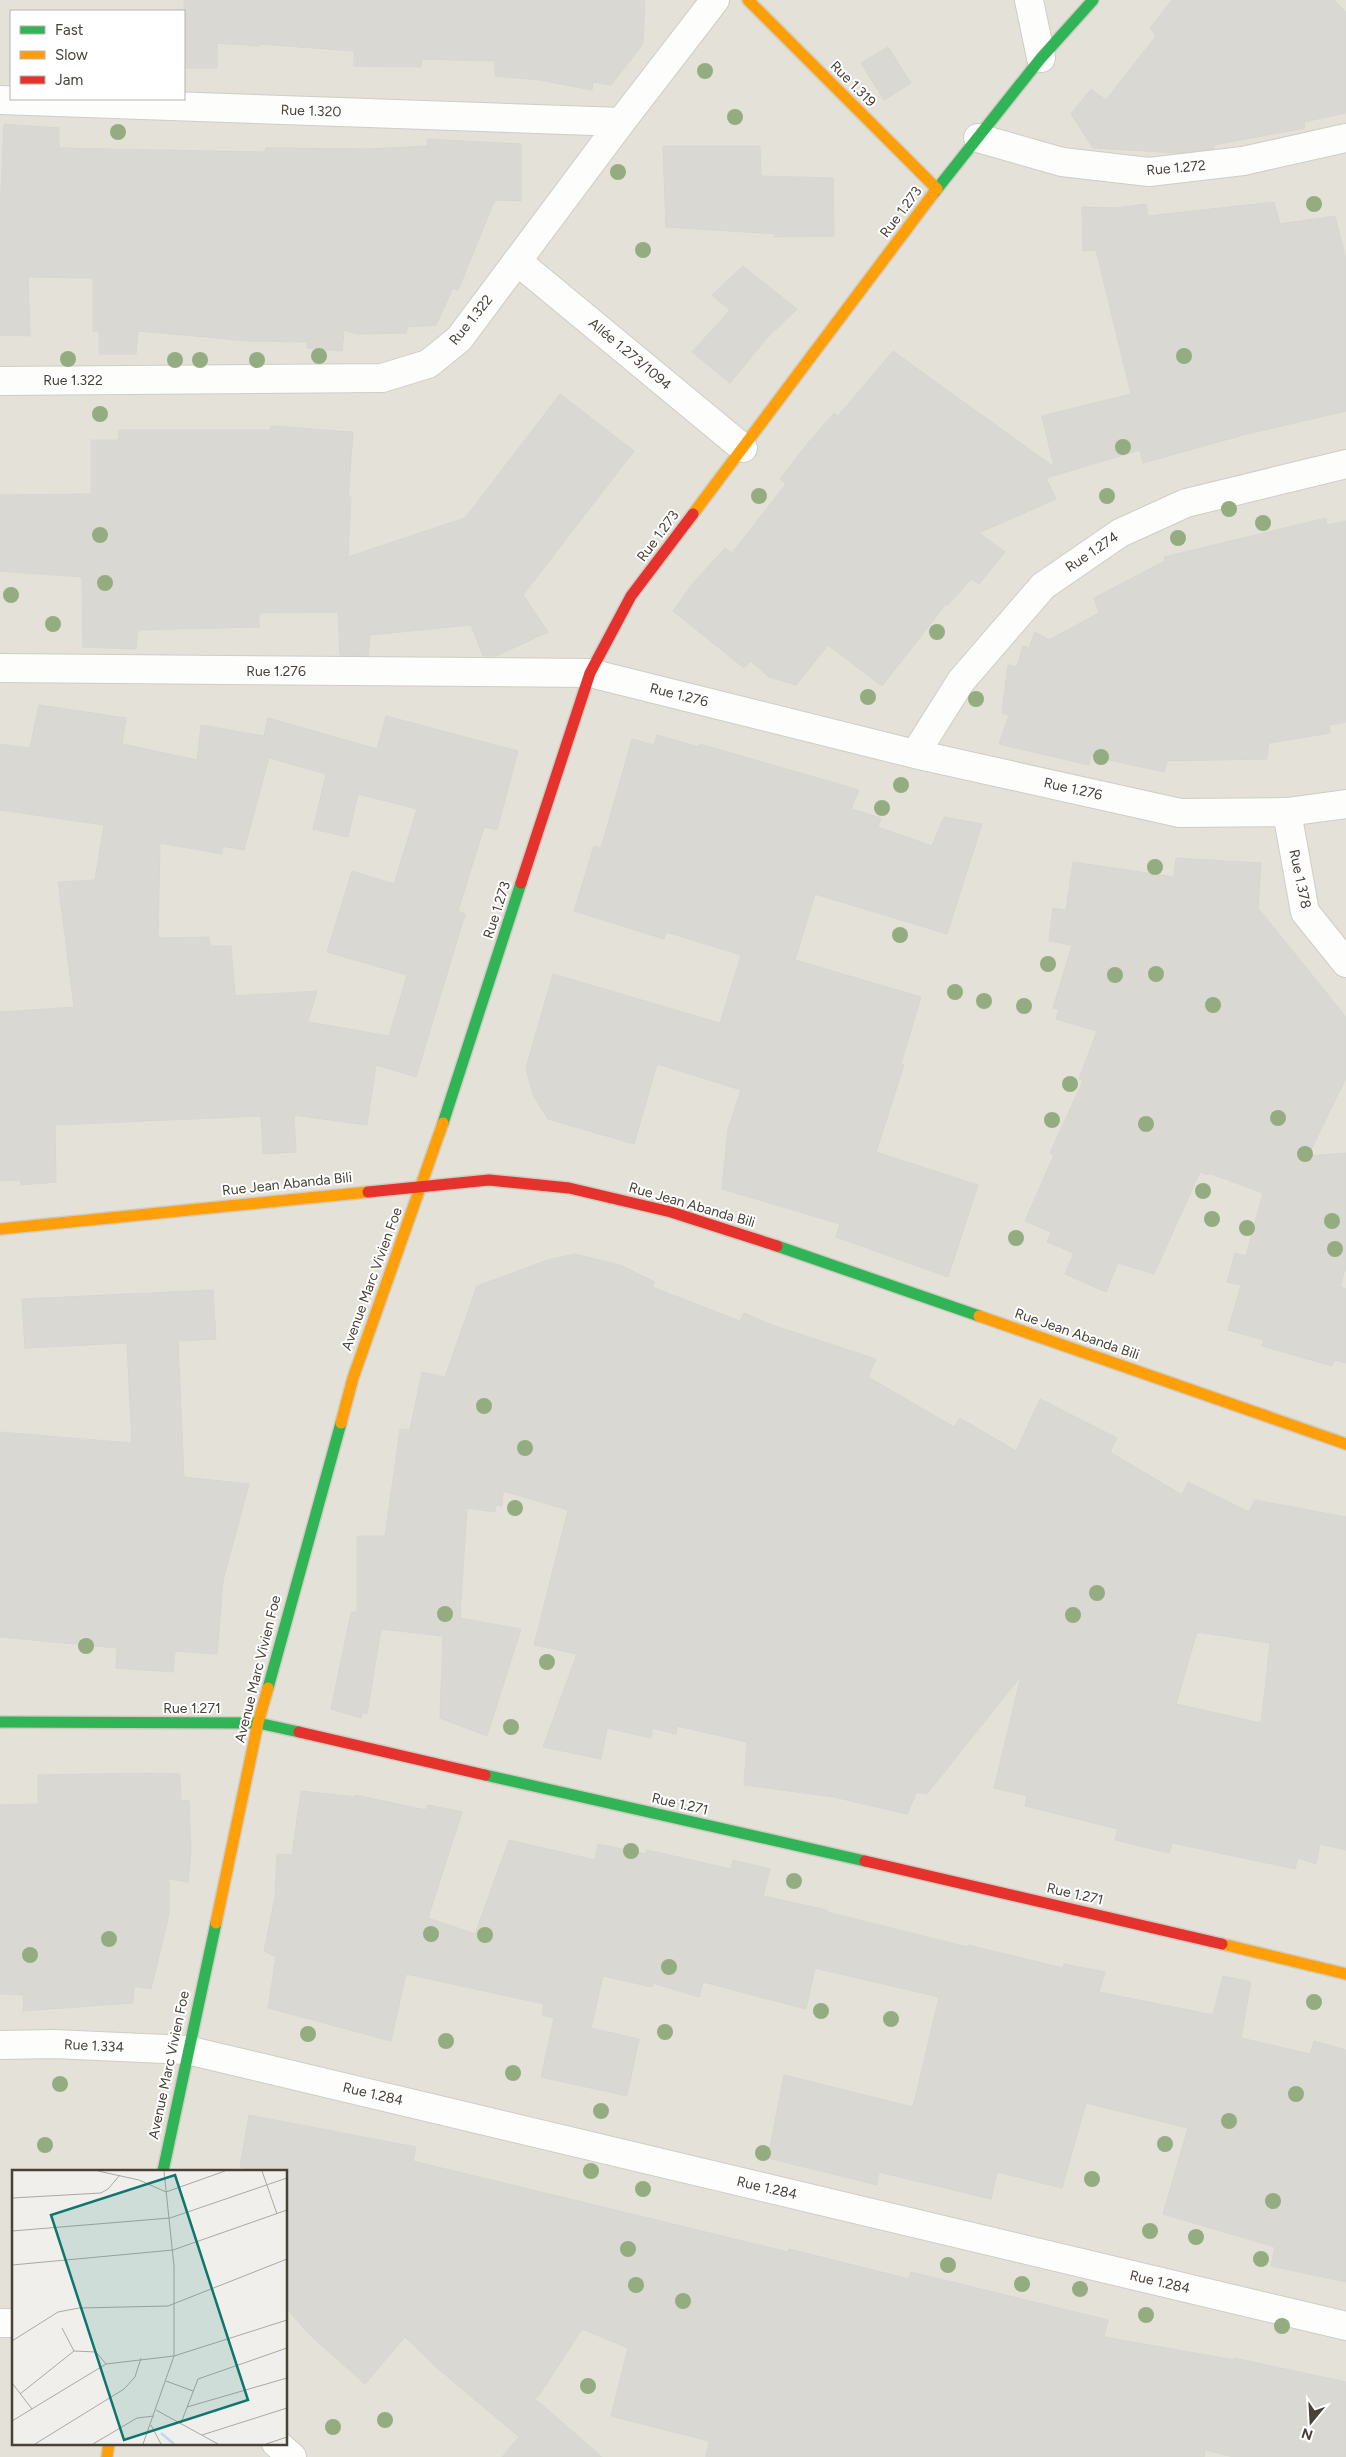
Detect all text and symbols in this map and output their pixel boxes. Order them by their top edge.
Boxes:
legend [10,10,185,100]
text: Fast [55,21,84,39]
text: Slow [55,46,88,64]
street label: Rue 1.319 [827,58,879,110]
text: Jam [55,71,83,89]
street label: Rue 1.320 [280,101,342,121]
street label: Rue 1.272 [1146,157,1206,179]
street label: Rue 1.273 [876,183,926,241]
street label: Rue 1.322 [446,291,496,349]
street label: Allée 1.273/1094 [585,314,675,394]
street label: Rue 1.322 [43,372,103,389]
street label: Rue 1.273 [633,507,683,565]
street label: Rue 1.274 [1062,528,1122,576]
street label: Rue 1.276 [246,663,306,680]
street label: Rue 1.276 [648,680,710,710]
street label: Rue 1.276 [1042,774,1104,804]
street label: Rue 1.378 [1285,848,1315,910]
street label: Rue 1.273 [480,879,514,941]
street label: Rue Jean Abanda Bili [221,1169,353,1199]
street label: Rue Jean Abanda Bili [627,1179,757,1231]
street label: Avenue Marc Vivien Foe [338,1205,406,1353]
street label: Rue Jean Abanda Bili [1013,1305,1141,1363]
street label: Avenue Marc Vivien Foe [231,1593,285,1744]
street label: Rue 1.271 [163,1700,221,1717]
street label: Rue 1.271 [650,1789,710,1819]
street label: Rue 1.271 [1045,1879,1105,1909]
street label: Avenue Marc Vivien Foe [145,1989,193,2141]
street label: Rue 1.334 [63,2036,125,2056]
street label: Rue 1.284 [341,2079,405,2109]
inset map [12,2170,288,2444]
street label: Rue 1.284 [735,2173,799,2203]
street label: Rue 1.284 [1128,2267,1192,2297]
north arrow [1286,2397,1336,2447]
text: N [1299,2424,1315,2444]

